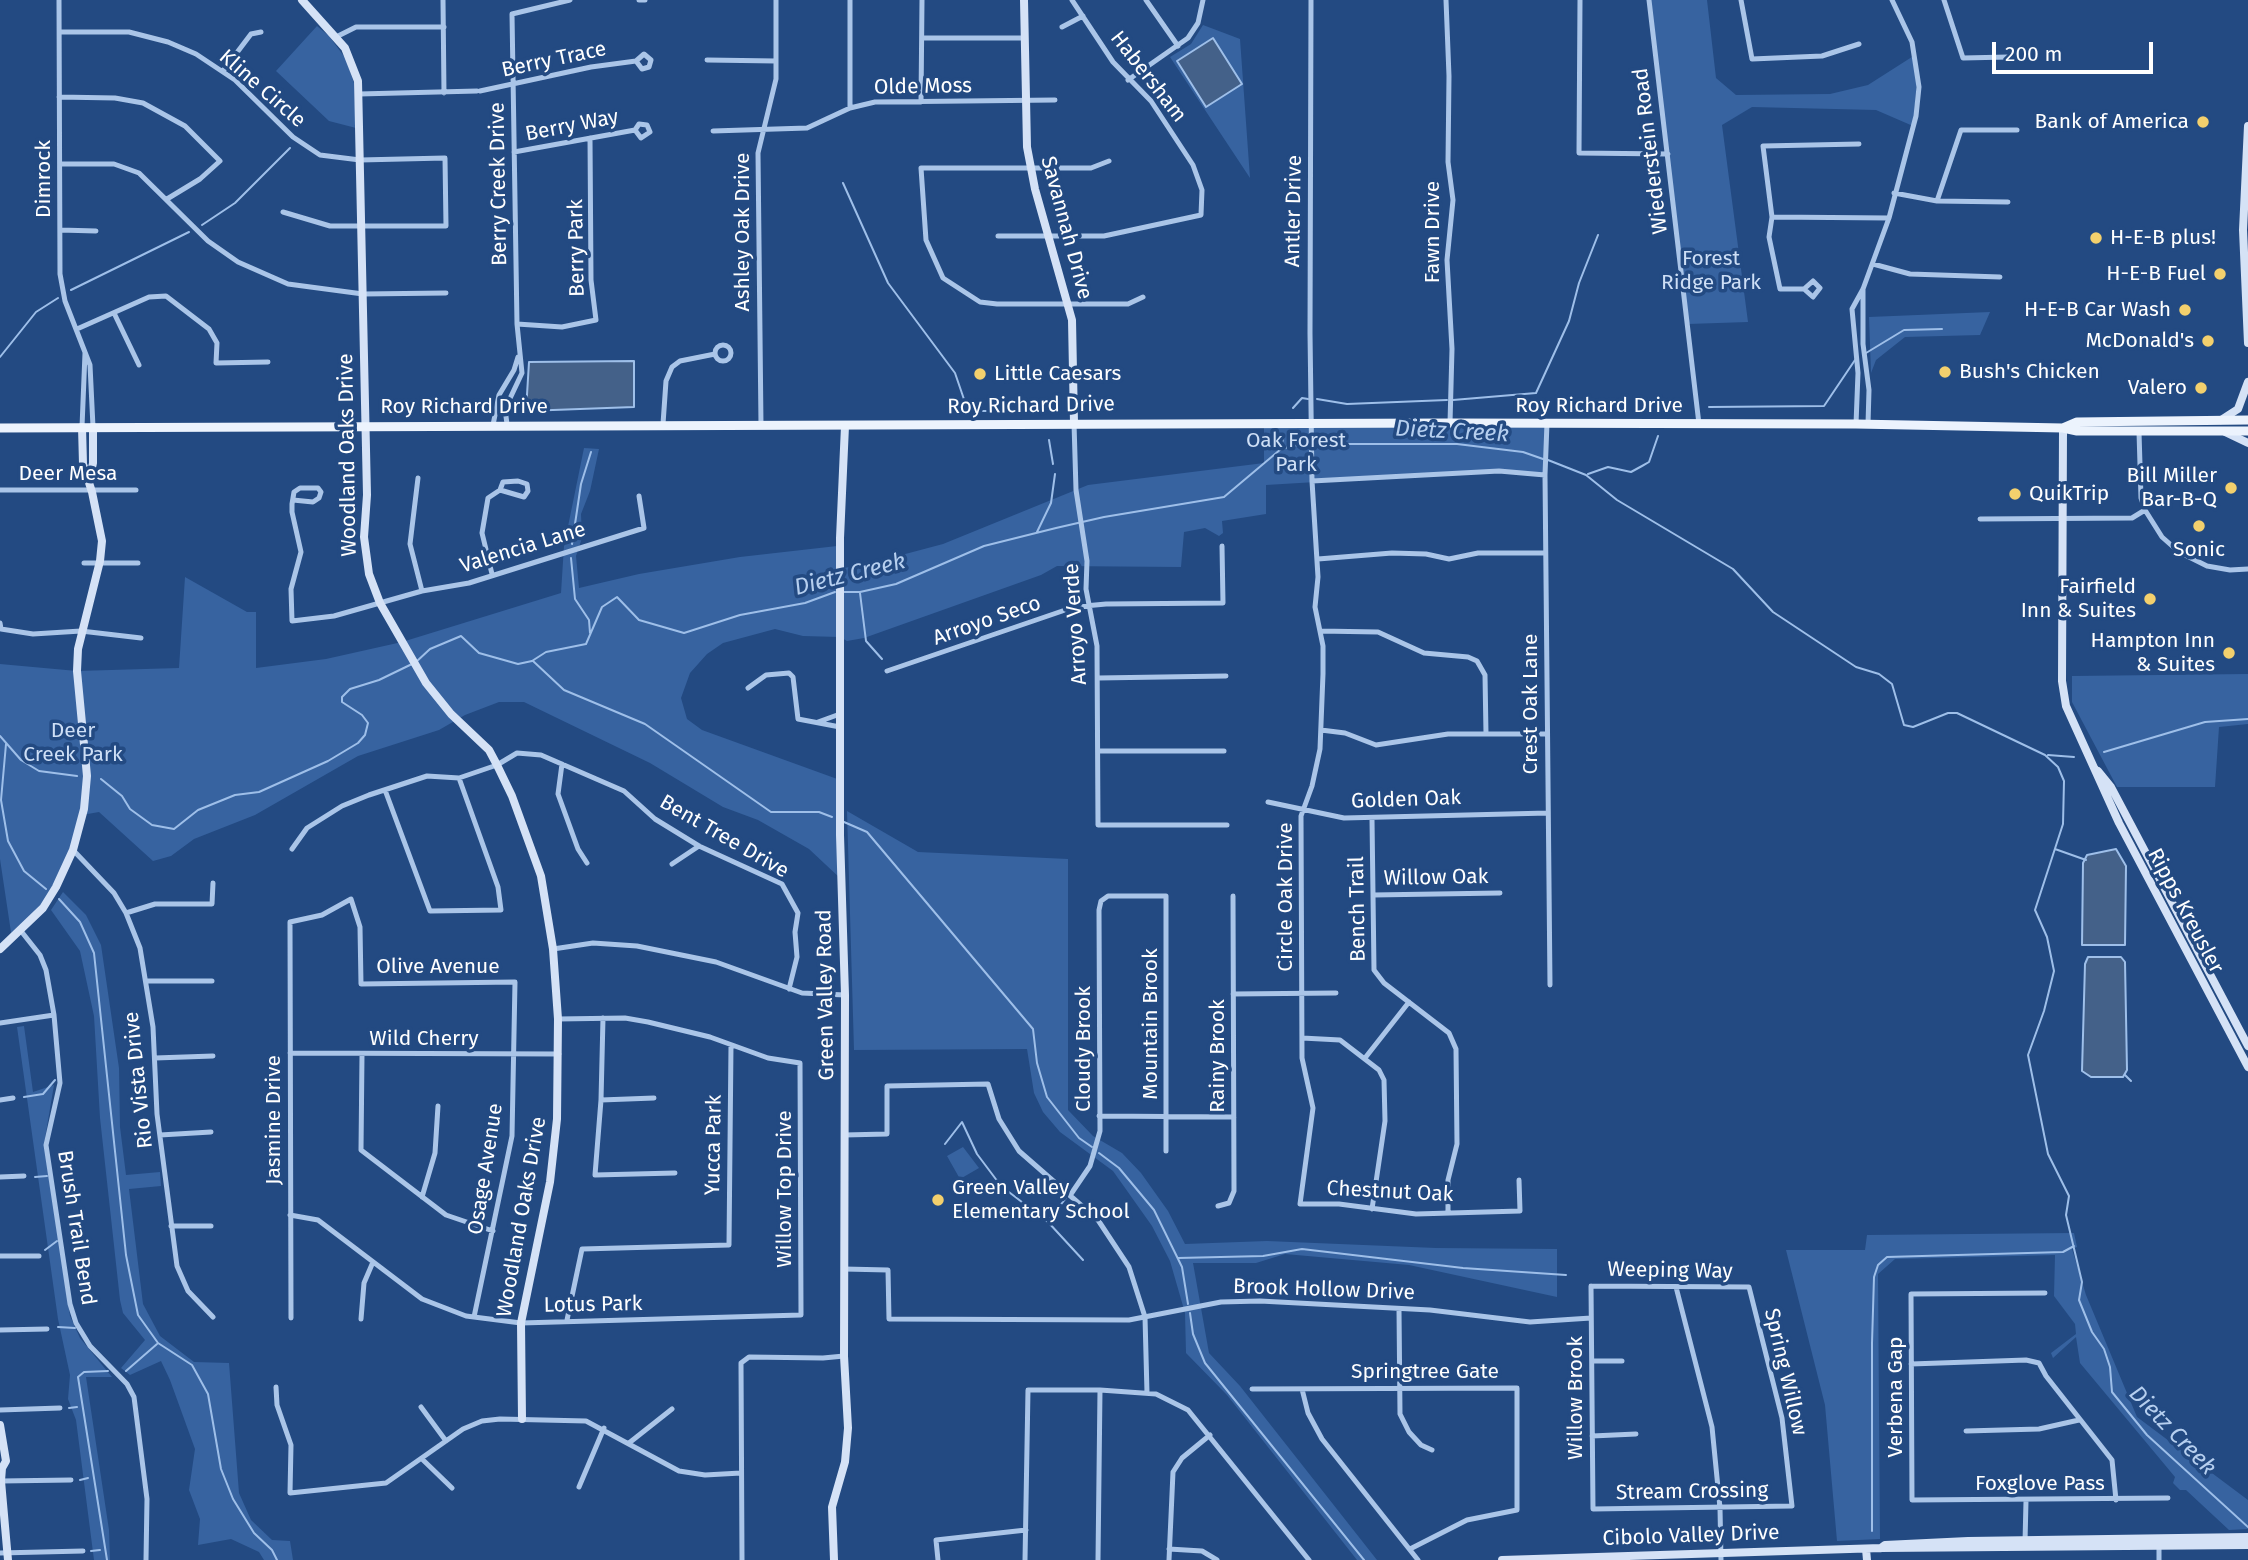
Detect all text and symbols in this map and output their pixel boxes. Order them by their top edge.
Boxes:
street label: Habersham [1105,26,1191,128]
scale bar [1996,28,2157,72]
street label: Berry Trace [499,37,609,83]
text: 200 m [2005,41,2062,67]
street label: Kline Circle [214,45,310,133]
street label: Wiederstein Road [1628,66,1674,236]
street label: Olde Moss [874,74,972,100]
street label: Berry Creek Drive [485,102,513,266]
street label: Berry Way [523,105,621,147]
place label: Bank of America [2035,109,2189,135]
marker: Bank of America [2195,114,2211,130]
street label: Dimrock [31,140,57,218]
street label: Ashley Oak Drive [730,153,756,311]
street label: Savannah Drive [1035,154,1097,302]
street label: Antler Drive [1280,155,1308,267]
street label: Fawn Drive [1420,181,1446,283]
street label: Berry Park [564,199,590,297]
place label: H-E-B plus! [2110,225,2216,251]
marker: H-E-B plus! [2088,230,2104,246]
park label: Forest Ridge Park [1661,246,1761,296]
place label: H-E-B Fuel [2106,261,2206,287]
marker: H-E-B Fuel [2212,266,2228,282]
place label: H-E-B Car Wash [2024,297,2171,323]
marker: H-E-B Car Wash [2177,302,2193,318]
place label: McDonald's [2086,328,2194,354]
marker: McDonald's [2200,333,2216,349]
street label: Woodland Oaks Drive [334,353,362,557]
place label: Bush's Chicken [1959,359,2100,385]
place label: Little Caesars [994,361,1121,387]
marker: Bush's Chicken [1937,364,1953,380]
marker: Little Caesars [972,366,988,382]
place label: Valero [2128,375,2187,401]
marker: Valero [2193,380,2209,396]
street label: Roy Richard Drive [947,392,1115,420]
street label: Roy Richard Drive [1515,393,1683,419]
street label: Roy Richard Drive [380,394,548,420]
water label: Dietz Creek [1394,415,1510,449]
park label: Oak Forest Park [1246,428,1346,478]
street label: Deer Mesa [19,461,117,487]
place label: Bill Miller Bar-B-Q [2126,463,2217,513]
marker: Bill Miller Bar-B-Q [2223,480,2239,496]
place label: QuikTrip [2029,481,2109,507]
marker: QuikTrip [2007,486,2023,502]
street label: Valencia Lane [457,517,589,579]
marker: Sonic [2191,518,2207,534]
place label: Sonic [2173,537,2225,563]
water label: Dietz Creek [791,548,909,602]
street label: Arroyo Verde [1059,562,1093,686]
place label: Fairfield Inn & Suites [2021,574,2136,624]
street label: Arroyo Seco [930,591,1044,651]
marker: Fairfield Inn & Suites [2142,591,2158,607]
place label: Hampton Inn & Suites [2091,628,2215,678]
street label: Crest Oak Lane [1518,634,1544,774]
marker: Hampton Inn & Suites [2221,645,2237,661]
park label: Deer Creek Park [23,718,123,768]
street label: Golden Oak [1351,785,1461,815]
street label: Bent Tree Drive [655,790,793,884]
street label: Circle Oak Drive [1273,822,1299,972]
street label: Ripps Kreusler [2142,844,2228,978]
street label: Bench Trail [1344,856,1372,962]
street label: Willow Oak [1383,864,1489,892]
street label: Green Valley Road [812,909,840,1081]
street label: Mountain Brook [1138,948,1164,1100]
street label: Olive Avenue [376,954,500,980]
street label: Cloudy Brook [1071,986,1097,1112]
street label: Rainy Brook [1205,999,1231,1113]
street label: Rio Vista Drive [119,1010,159,1150]
street label: Wild Cherry [369,1026,479,1052]
street label: Jasmine Drive [261,1055,287,1185]
street label: Yucca Park [701,1095,727,1195]
street label: Osage Avenue [463,1102,509,1236]
street label: Willow Top Drive [772,1110,798,1268]
street label: Woodland Oaks Drive [492,1115,552,1319]
street label: Brush Trail Bend [51,1149,101,1307]
place label: Green Valley Elementary School [952,1175,1130,1225]
street label: Chestnut Oak [1326,1176,1454,1208]
marker: Green Valley Elementary School [930,1192,946,1208]
street label: Weeping Way [1607,1257,1733,1285]
street label: Brook Hollow Drive [1233,1274,1415,1306]
street label: Lotus Park [543,1292,643,1318]
street label: Spring Willow [1758,1306,1812,1438]
street label: Willow Brook [1563,1336,1589,1460]
street label: Verbena Gap [1883,1336,1909,1458]
street label: Springtree Gate [1351,1359,1499,1385]
water label: Dietz Creek [2123,1381,2221,1481]
street label: Foxglove Pass [1975,1471,2105,1497]
street label: Stream Crossing [1616,1478,1768,1506]
street label: Cibolo Valley Drive [1602,1520,1780,1552]

